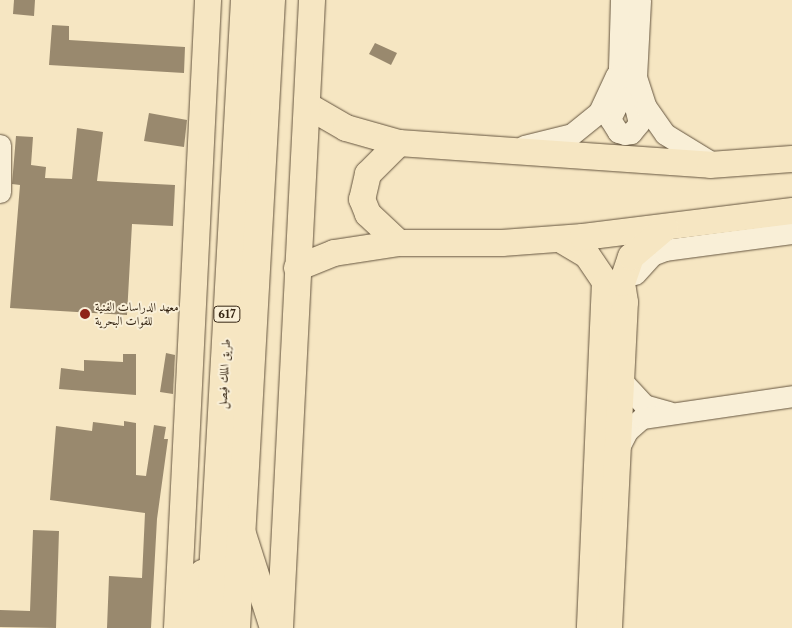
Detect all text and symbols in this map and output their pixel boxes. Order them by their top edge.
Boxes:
place label: معهد الدراسات الفنية للقوات البحرية [95,300,179,328]
road number: 617 [213,306,241,322]
marker: معهد الدراسات الفنية للقوات البحرية [79,308,91,320]
street label: طريق الملك فيصل [215,339,233,409]

